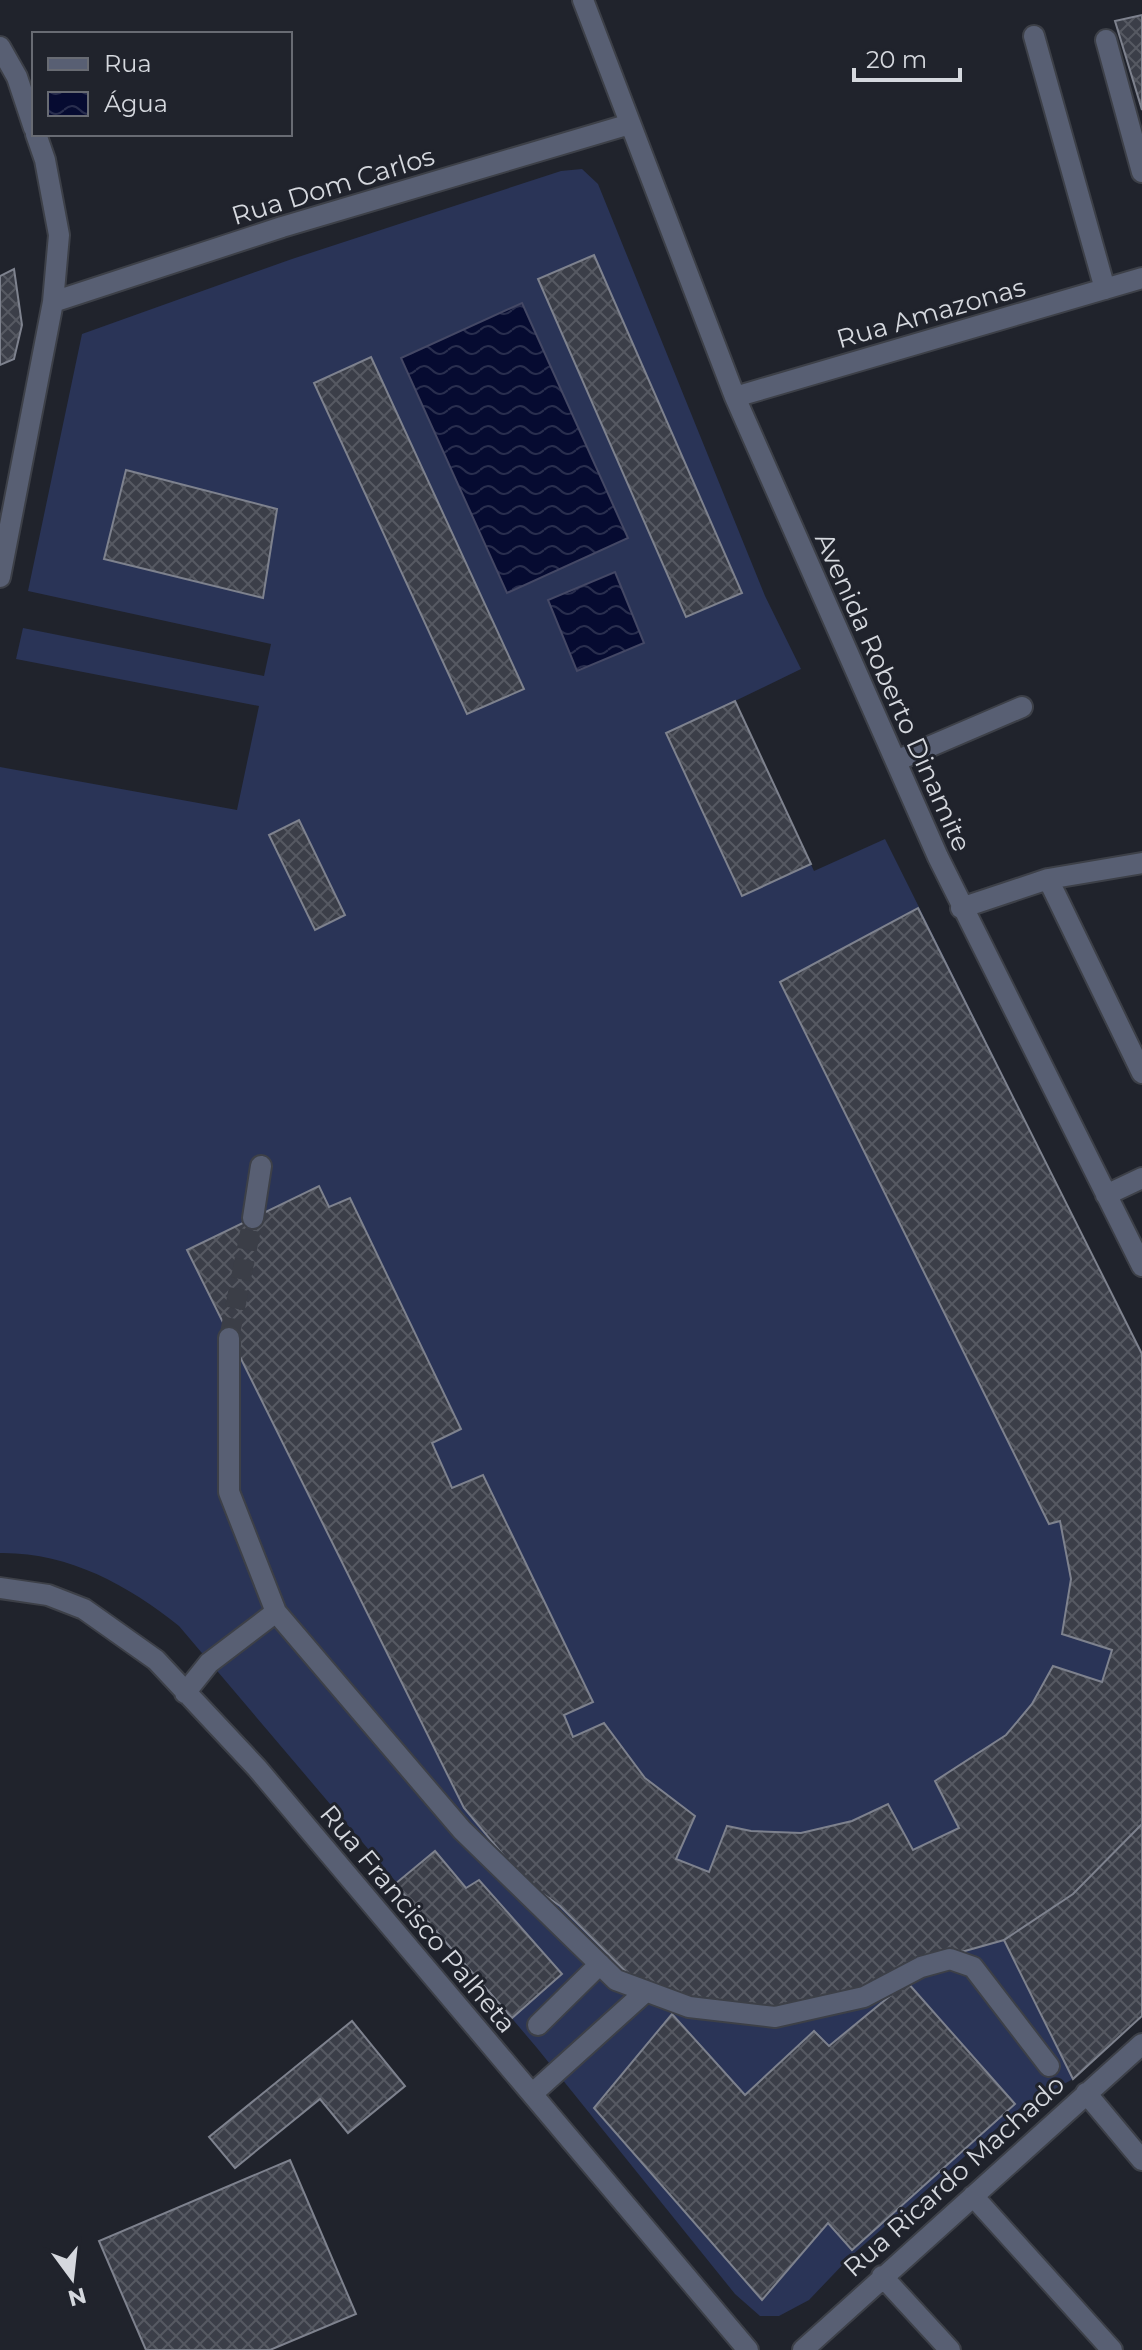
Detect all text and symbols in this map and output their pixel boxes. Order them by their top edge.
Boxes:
legend [32,32,292,136]
scale bar [854,32,960,82]
text: 20 m [866,45,927,74]
text: Rua [104,49,152,78]
text: Água [104,89,168,118]
street label: Rua Dom Carlos [228,140,438,232]
street label: Rua Amazonas [833,271,1029,355]
street label: Avenida Roberto Dinamite [808,528,978,856]
street label: Rua Francisco Palheta [313,1798,523,2040]
street label: Rua Ricardo Machado [837,2068,1071,2284]
north arrow [32,2238,112,2318]
text: N [65,2281,89,2312]

